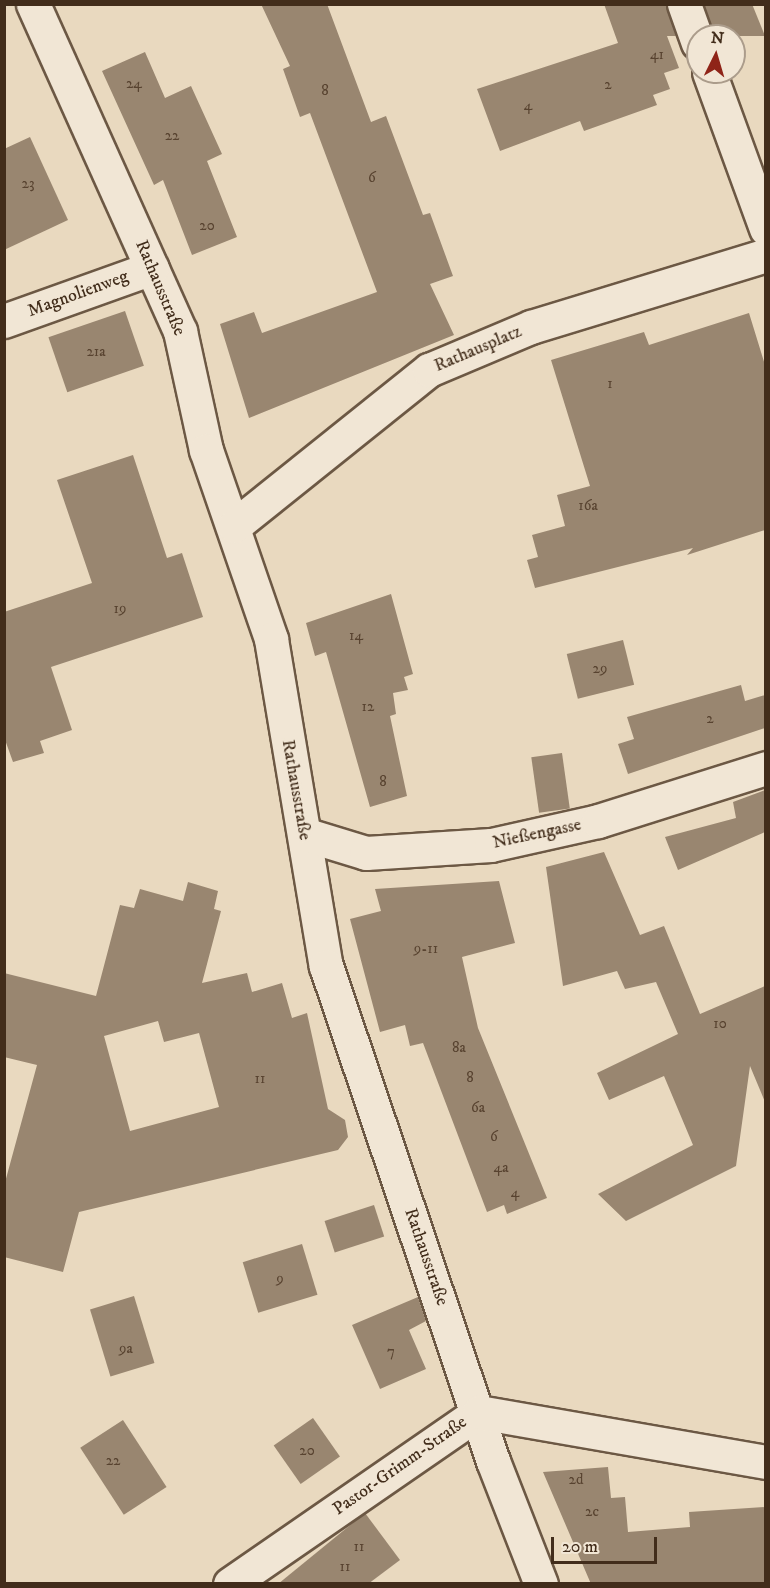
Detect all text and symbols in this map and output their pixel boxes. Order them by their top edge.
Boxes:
north arrow [686,24,746,84]
text: N [710,28,725,49]
house number: 41 [650,46,664,64]
house number: 24 [126,75,142,93]
house number: 2 [604,76,612,94]
house number: 8 [321,82,329,100]
house number: 4 [524,97,532,115]
house number: 22 [165,127,179,145]
house number: 6 [368,169,376,187]
house number: 23 [22,175,34,193]
house number: 20 [199,217,215,235]
street label: Rathausstraße [130,237,190,339]
street label: Magnolienweg [25,266,131,322]
street label: Rathausplatz [431,321,525,377]
house number: 21a [86,343,106,361]
house number: 1 [607,375,613,393]
house number: 16a [578,497,598,515]
house number: 19 [114,600,126,618]
house number: 14 [349,627,363,645]
house number: 29 [593,660,607,678]
house number: 12 [362,698,374,716]
house number: 2 [706,710,714,728]
street label: Rathausstraße [277,738,315,842]
house number: 8 [379,773,387,791]
street label: Nießengasse [491,814,583,854]
house number: 9-11 [414,940,438,958]
house number: 10 [713,1015,727,1033]
house number: 8a [452,1039,466,1057]
house number: 8 [466,1069,474,1087]
house number: 11 [254,1070,266,1088]
house number: 6a [471,1099,485,1117]
house number: 6 [490,1128,498,1146]
house number: 4a [493,1159,509,1177]
house number: 4 [511,1184,519,1202]
street label: Rathausstraße [399,1205,453,1309]
house number: 9 [276,1270,284,1288]
house number: 9a [119,1340,133,1358]
house number: 7 [387,1343,395,1361]
street label: Pastor-Grimm-Straße [329,1412,471,1520]
house number: 20 [299,1442,315,1460]
house number: 22 [106,1452,120,1470]
house number: 2d [569,1471,583,1489]
house number: 2c [585,1503,599,1521]
scale bar [554,1525,660,1563]
text: 20 m [562,1536,598,1558]
house number: 11 [353,1538,365,1556]
house number: 11 [339,1558,351,1576]

